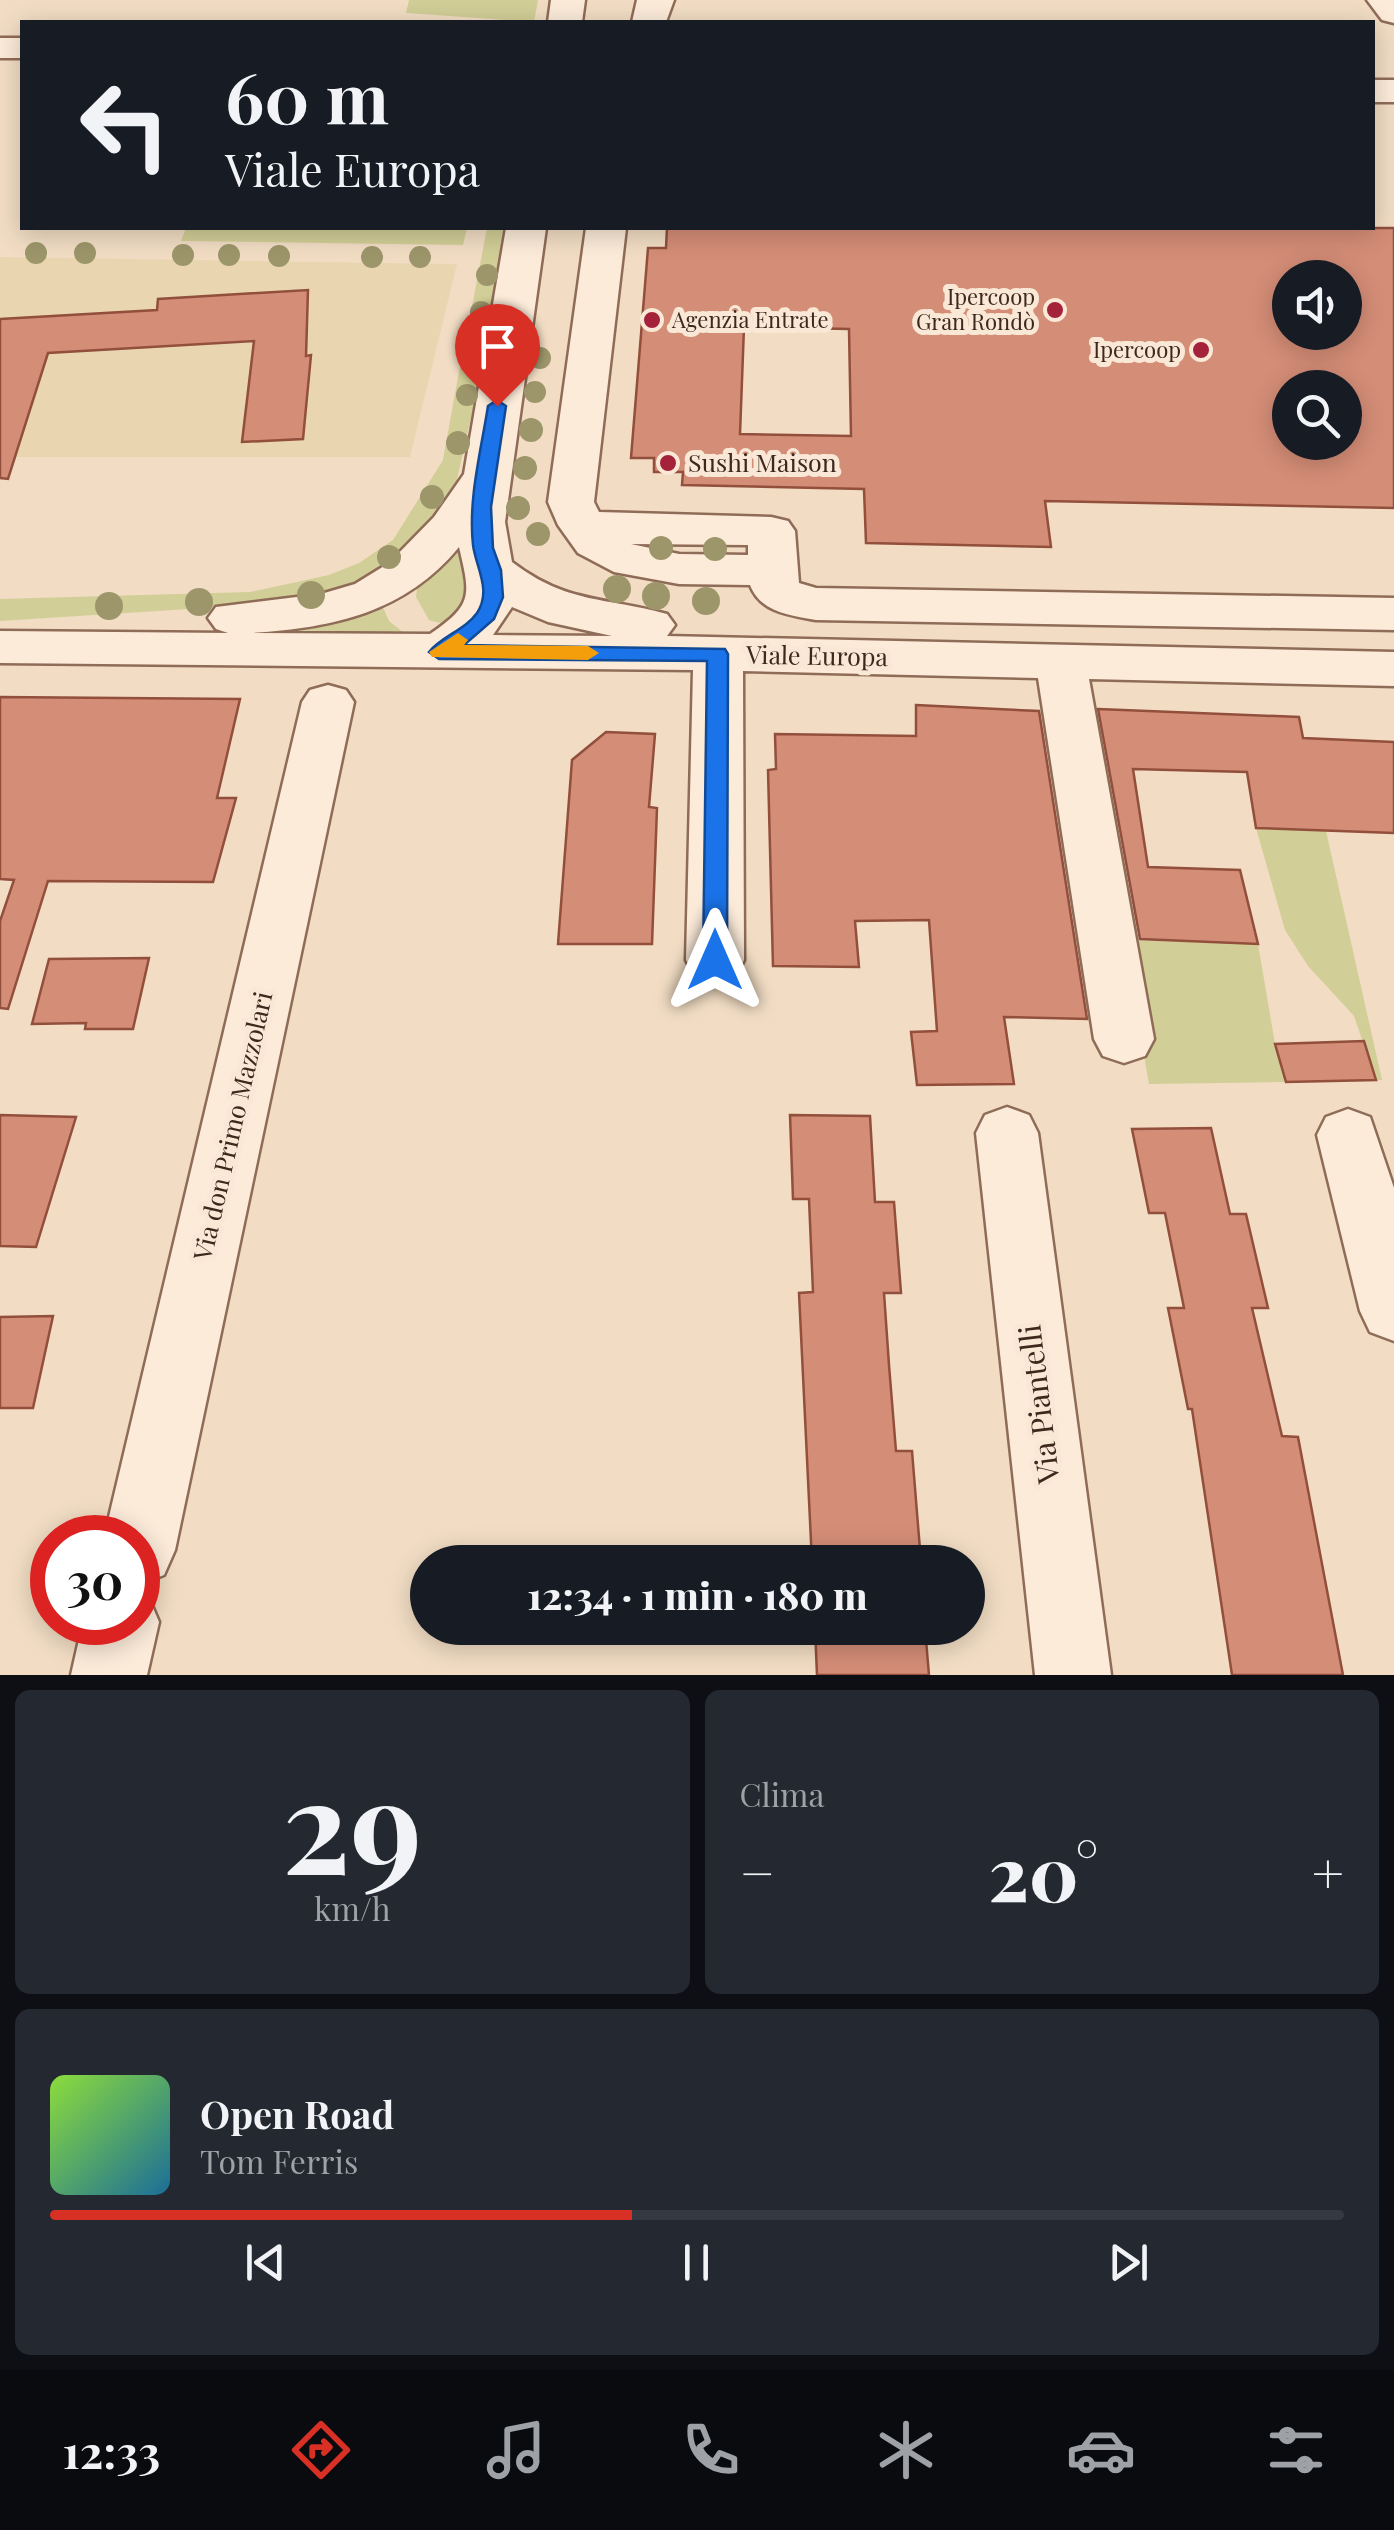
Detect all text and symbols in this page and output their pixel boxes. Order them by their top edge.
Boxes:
text: 60 m [225,48,389,142]
icon: left [60,60,190,190]
text: Viale Europa [225,138,480,198]
map controls [1272,260,1362,460]
button: sound [1272,260,1362,350]
place label: Ipercoop Gran Rondò [916,281,1035,336]
marker: Ipercoop Gran Rondò [1044,299,1066,321]
pin [455,304,540,407]
place label: Agenzia Entrate [671,304,829,334]
marker: Agenzia Entrate [641,309,663,331]
icon: arrive [470,319,525,374]
place label: Ipercoop [1093,334,1181,364]
marker: Ipercoop [1190,339,1212,361]
button: search [1272,370,1362,460]
place label: Sushi Maison [688,445,837,478]
marker: Sushi Maison [657,452,679,474]
street label: Viale Europa [745,637,889,672]
position arrow [663,908,767,1012]
street label: Via don Primo Mazzolari [184,988,279,1264]
street label: Via Piantelli [1008,1322,1068,1487]
speed limit sign: 30 [30,1515,160,1645]
text: 12:34 · 1 min · 180 m [527,1569,868,1620]
text: 29 [282,1734,422,1908]
text: Clima [740,1772,824,1815]
text: 20° [989,1821,1098,1921]
text: − [740,1834,775,1908]
text: + [1312,1834,1344,1908]
text: km/h [314,1886,391,1929]
text: Open Road [200,2088,394,2139]
text: Tom Ferris [200,2139,358,2182]
icon: previous [238,2235,293,2290]
icon: pause [669,2235,724,2290]
icon: next [1101,2235,1156,2290]
icon: directions [286,2415,356,2485]
icon: music [481,2415,551,2485]
icon: phone [676,2415,746,2485]
icon: climate [871,2415,941,2485]
icon: car [1066,2415,1136,2485]
icon: filters [1261,2415,1331,2485]
text: 12:33 [63,2420,160,2480]

